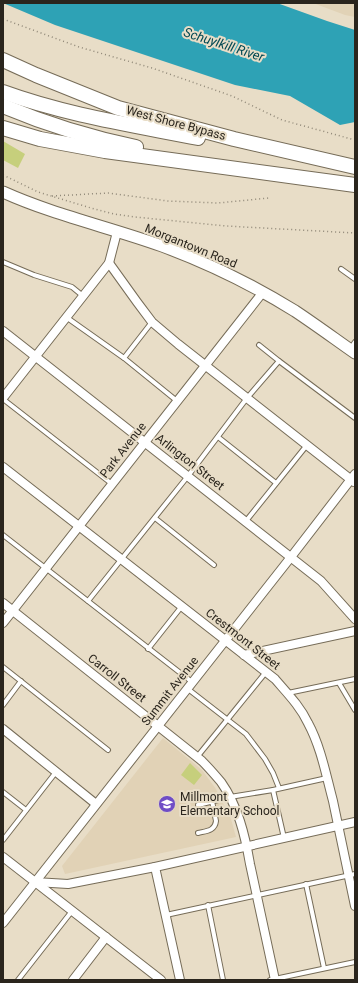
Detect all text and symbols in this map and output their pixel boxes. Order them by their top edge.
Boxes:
water label: Schuylkill River [182,24,267,65]
street label: West Shore Bypass [125,103,227,143]
street label: Morgantown Road [143,221,239,271]
street label: Park Avenue [97,420,149,480]
street label: Arlington Street [153,431,227,493]
street label: Crestmont Street [203,606,283,673]
street label: Carroll Street [85,651,149,705]
street label: Summit Avenue [139,654,201,728]
place label: Millmont Elementary School [180,790,280,818]
school or university icon: Millmont Elementary School [157,794,177,814]

